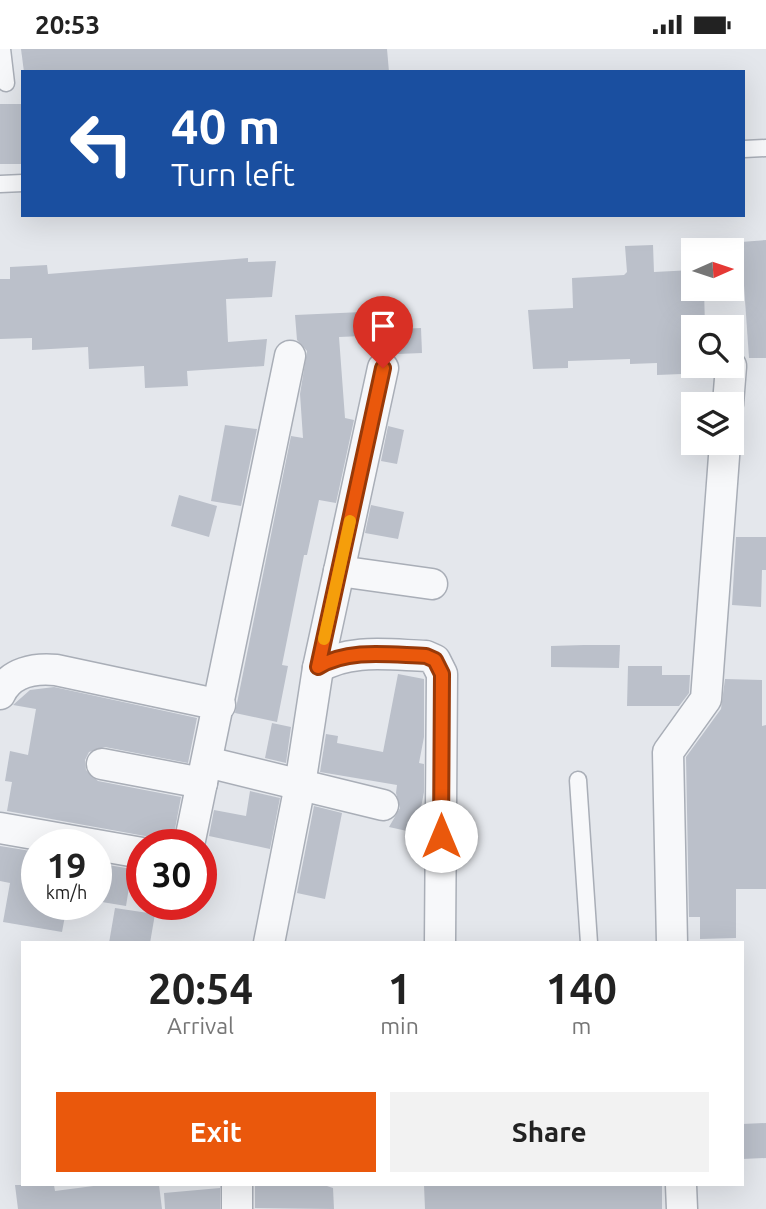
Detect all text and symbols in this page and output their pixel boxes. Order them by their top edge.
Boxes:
text: 20:53 [35,10,100,39]
icon: left [56,98,147,189]
text: 40 m [171,98,280,153]
text: Turn left [171,156,295,192]
north arrow [681,238,744,301]
map controls [681,238,744,455]
pin [353,296,413,368]
icon: arrive [364,307,402,345]
button: search [681,315,744,378]
button: layers [681,392,744,455]
position arrow [404,799,478,873]
speed limit sign: 30 [126,829,217,920]
text: 19 [47,845,86,885]
text: km/h [46,882,87,902]
text: 20:54 [148,965,253,1012]
text: 1 [388,965,411,1012]
text: 140 [546,965,617,1012]
text: Arrival [167,1013,234,1038]
text: min [380,1013,419,1038]
text: m [571,1013,591,1038]
button: Exit [56,1092,376,1172]
button: Share [390,1092,709,1172]

